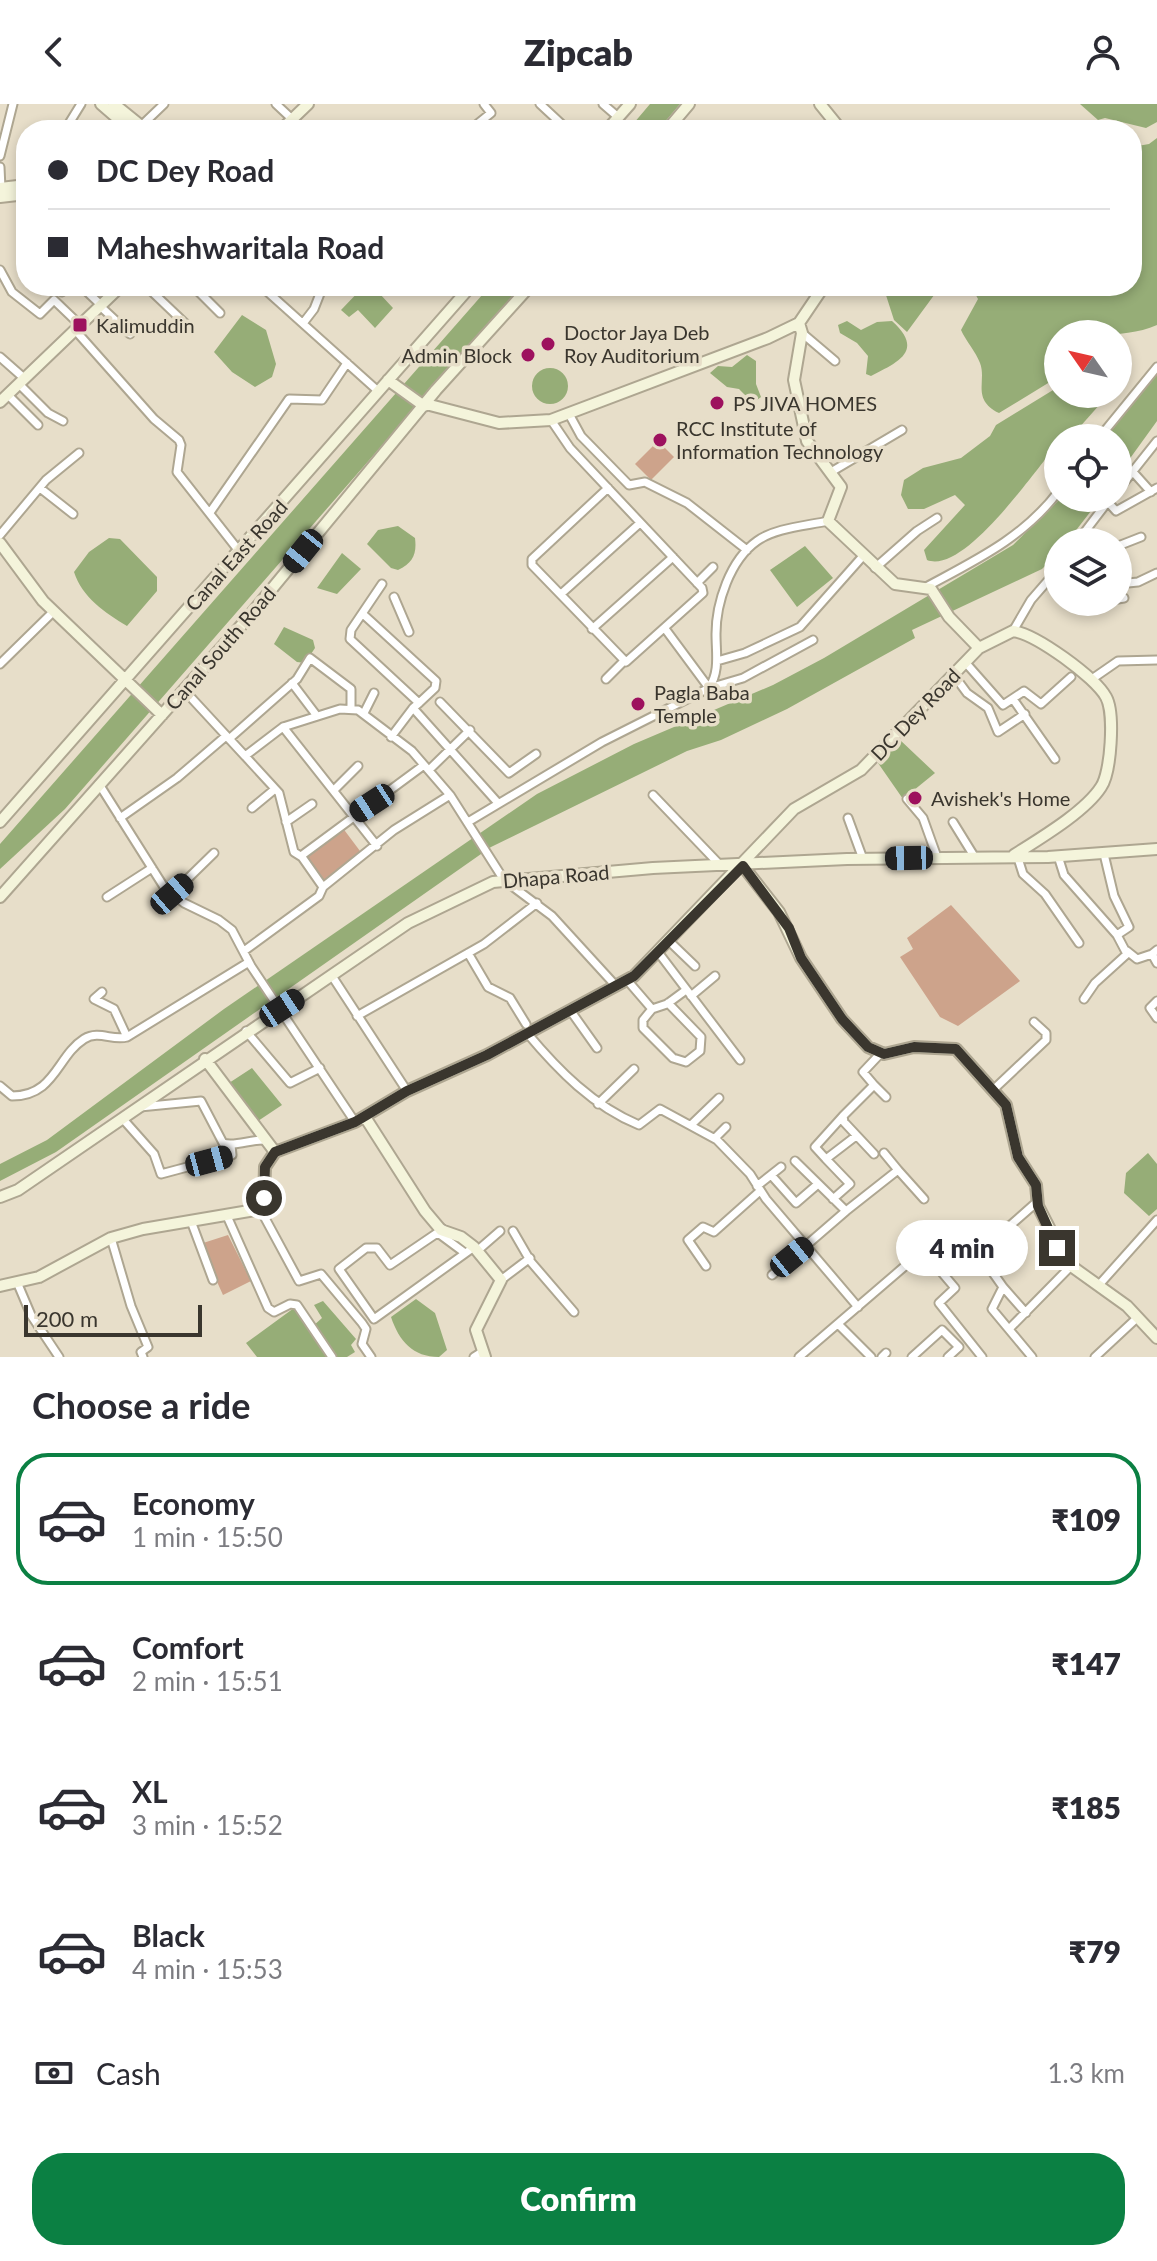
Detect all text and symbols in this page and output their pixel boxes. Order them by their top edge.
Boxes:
icon: back [32,30,76,74]
text: Zipcab [524,30,633,74]
icon: person [1081,30,1125,74]
text: DC Dey Road [96,152,274,188]
text: Maheshwaritala Road [96,229,384,265]
place label: Kalimuddin [96,313,195,337]
marker: Kalimuddin [71,316,89,334]
place label: Doctor Jaya Deb Roy Auditorium [564,320,710,367]
north arrow [1044,320,1132,408]
map controls [1044,320,1132,616]
marker: Doctor Jaya Deb Roy Auditorium [539,335,557,353]
place label: Admin Block [401,343,513,367]
marker: Admin Block [519,346,537,364]
place label: PS JIVA HOMES [733,391,877,415]
marker: PS JIVA HOMES [708,394,726,412]
place label: RCC Institute of Information Technology [676,416,884,463]
button: locate [1044,424,1132,512]
marker: RCC Institute of Information Technology [651,431,669,449]
street label: Canal East Road [180,495,292,615]
car [279,525,327,577]
button: layers [1044,528,1132,616]
street label: Canal South Road [160,582,280,714]
street label: DC Dey Road [865,663,965,765]
place label: Pagla Baba Temple [654,680,750,727]
marker: Pagla Baba Temple [629,695,647,713]
car [345,780,399,826]
place label: Avishek's Home [931,786,1070,810]
marker: Avishek's Home [906,789,924,807]
car [885,846,933,870]
street label: Dhapa Road [502,859,610,893]
car [146,869,198,919]
car [255,985,309,1031]
car [183,1143,235,1179]
route start [246,1180,282,1216]
callout: 4 min [897,1220,1029,1276]
route end [1039,1230,1075,1266]
text: 4 min [930,1232,994,1264]
car [766,1233,818,1281]
scale bar [24,1301,202,1337]
text: 200 m [36,1305,98,1332]
text: Choose a ride [32,1383,251,1427]
icon: car [36,1483,108,1555]
text: Economy [132,1485,255,1521]
text: ₹109 [1051,1501,1121,1537]
text: 1 min · 15:50 [132,1521,283,1553]
icon: car [36,1627,108,1699]
text: Comfort [132,1629,244,1665]
text: ₹147 [1051,1645,1121,1681]
text: 2 min · 15:51 [132,1665,283,1697]
icon: car [36,1771,108,1843]
text: XL [132,1773,168,1809]
text: ₹185 [1051,1789,1121,1825]
text: 3 min · 15:52 [132,1809,283,1841]
icon: car [36,1915,108,1987]
text: Black [132,1917,205,1953]
text: ₹79 [1069,1933,1121,1969]
text: 4 min · 15:53 [132,1953,283,1985]
icon: cash [32,2051,76,2095]
text: Cash [96,2055,161,2091]
text: 1.3 km [1047,2057,1125,2089]
button: Confirm [32,2153,1125,2245]

